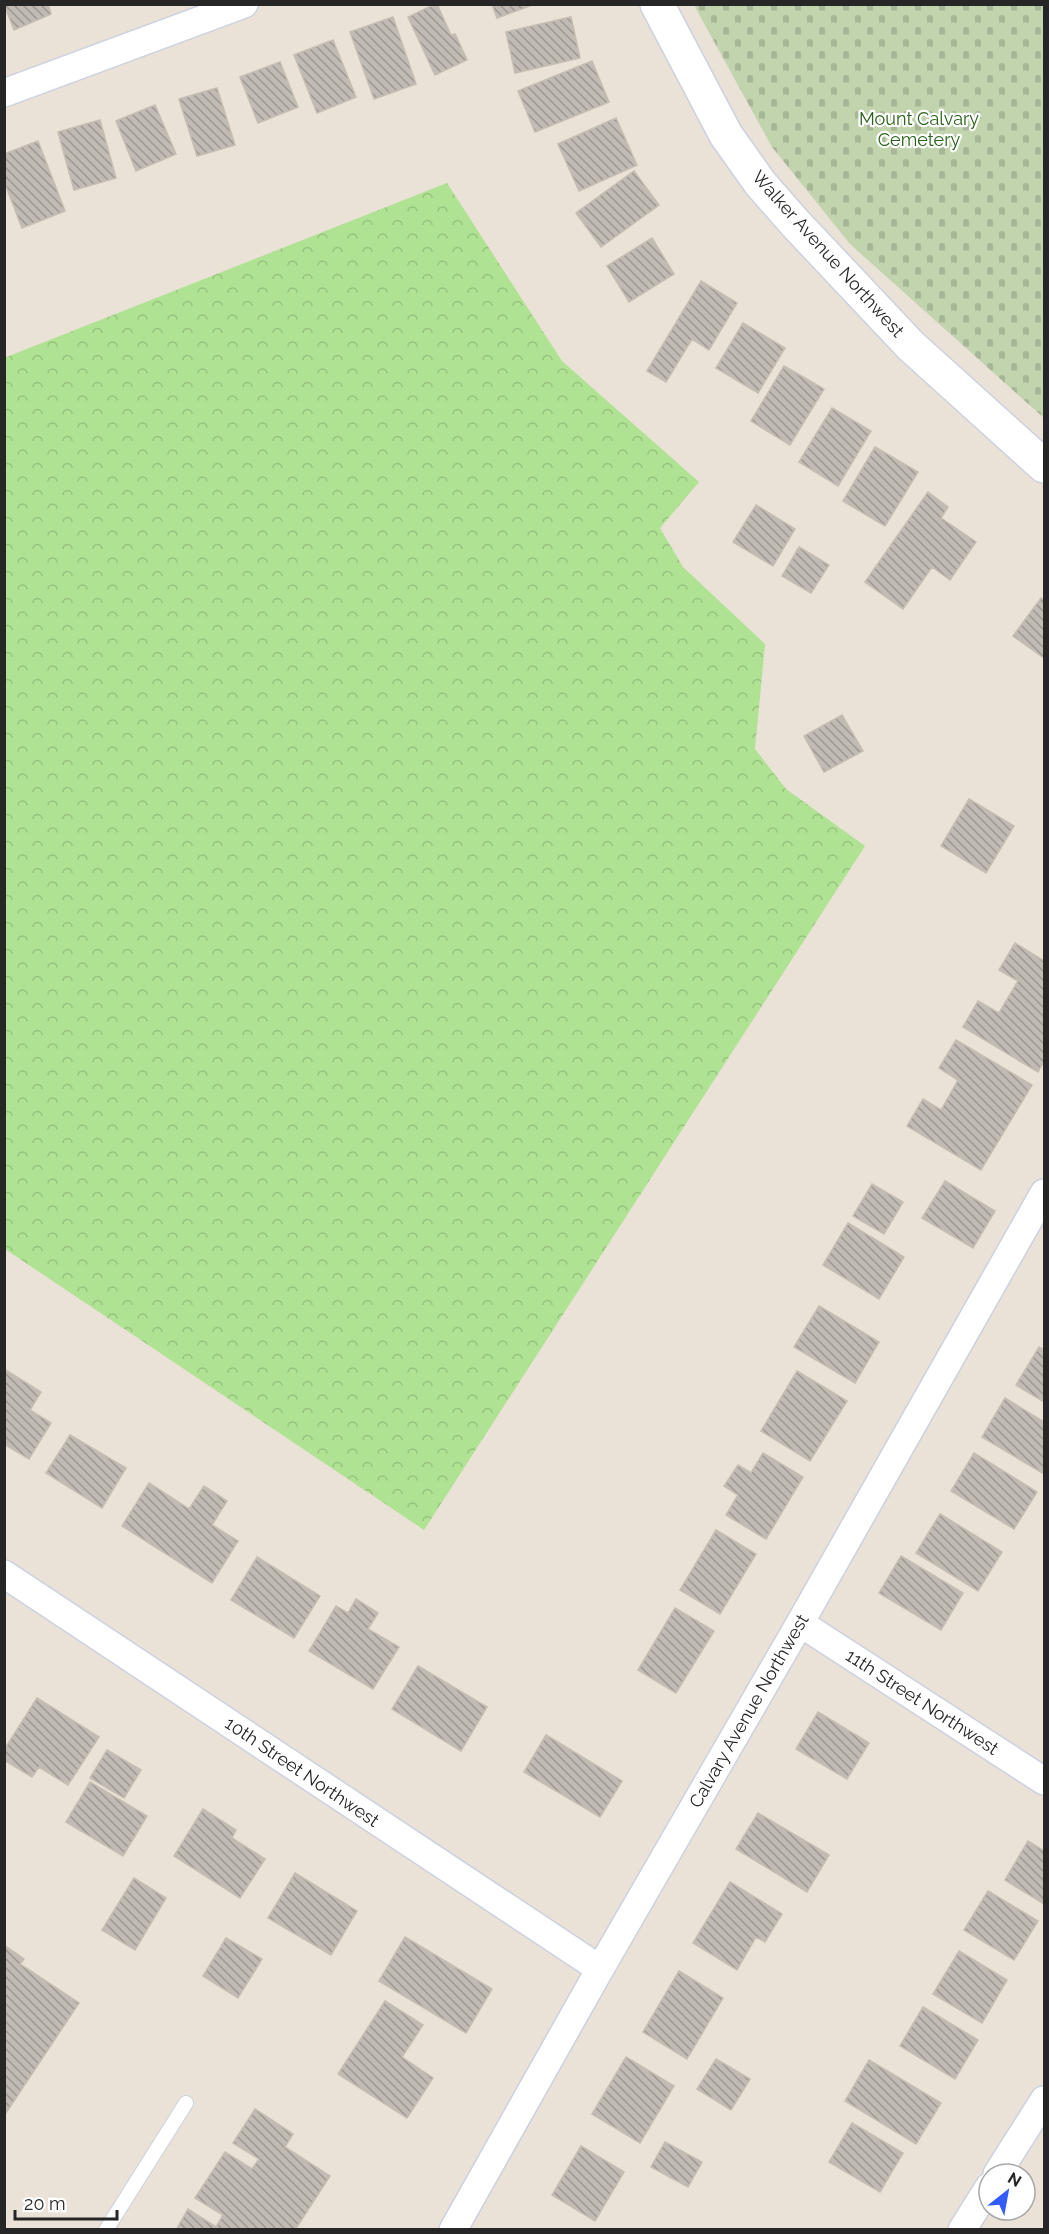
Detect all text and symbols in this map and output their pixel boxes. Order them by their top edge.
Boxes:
park label: Mount Calvary Cemetery [859,108,979,150]
street label: Walker Avenue Northwest [748,166,909,341]
street label: Calvary Avenue Northwest [684,1610,813,1811]
street label: 11th Street Northwest [842,1644,1003,1759]
street label: 10th Street Northwest [221,1712,383,1831]
north arrow [977,2162,1037,2222]
text: N [1004,2168,1025,2191]
scale bar [15,2183,117,2221]
text: 20 m [24,2193,66,2214]

